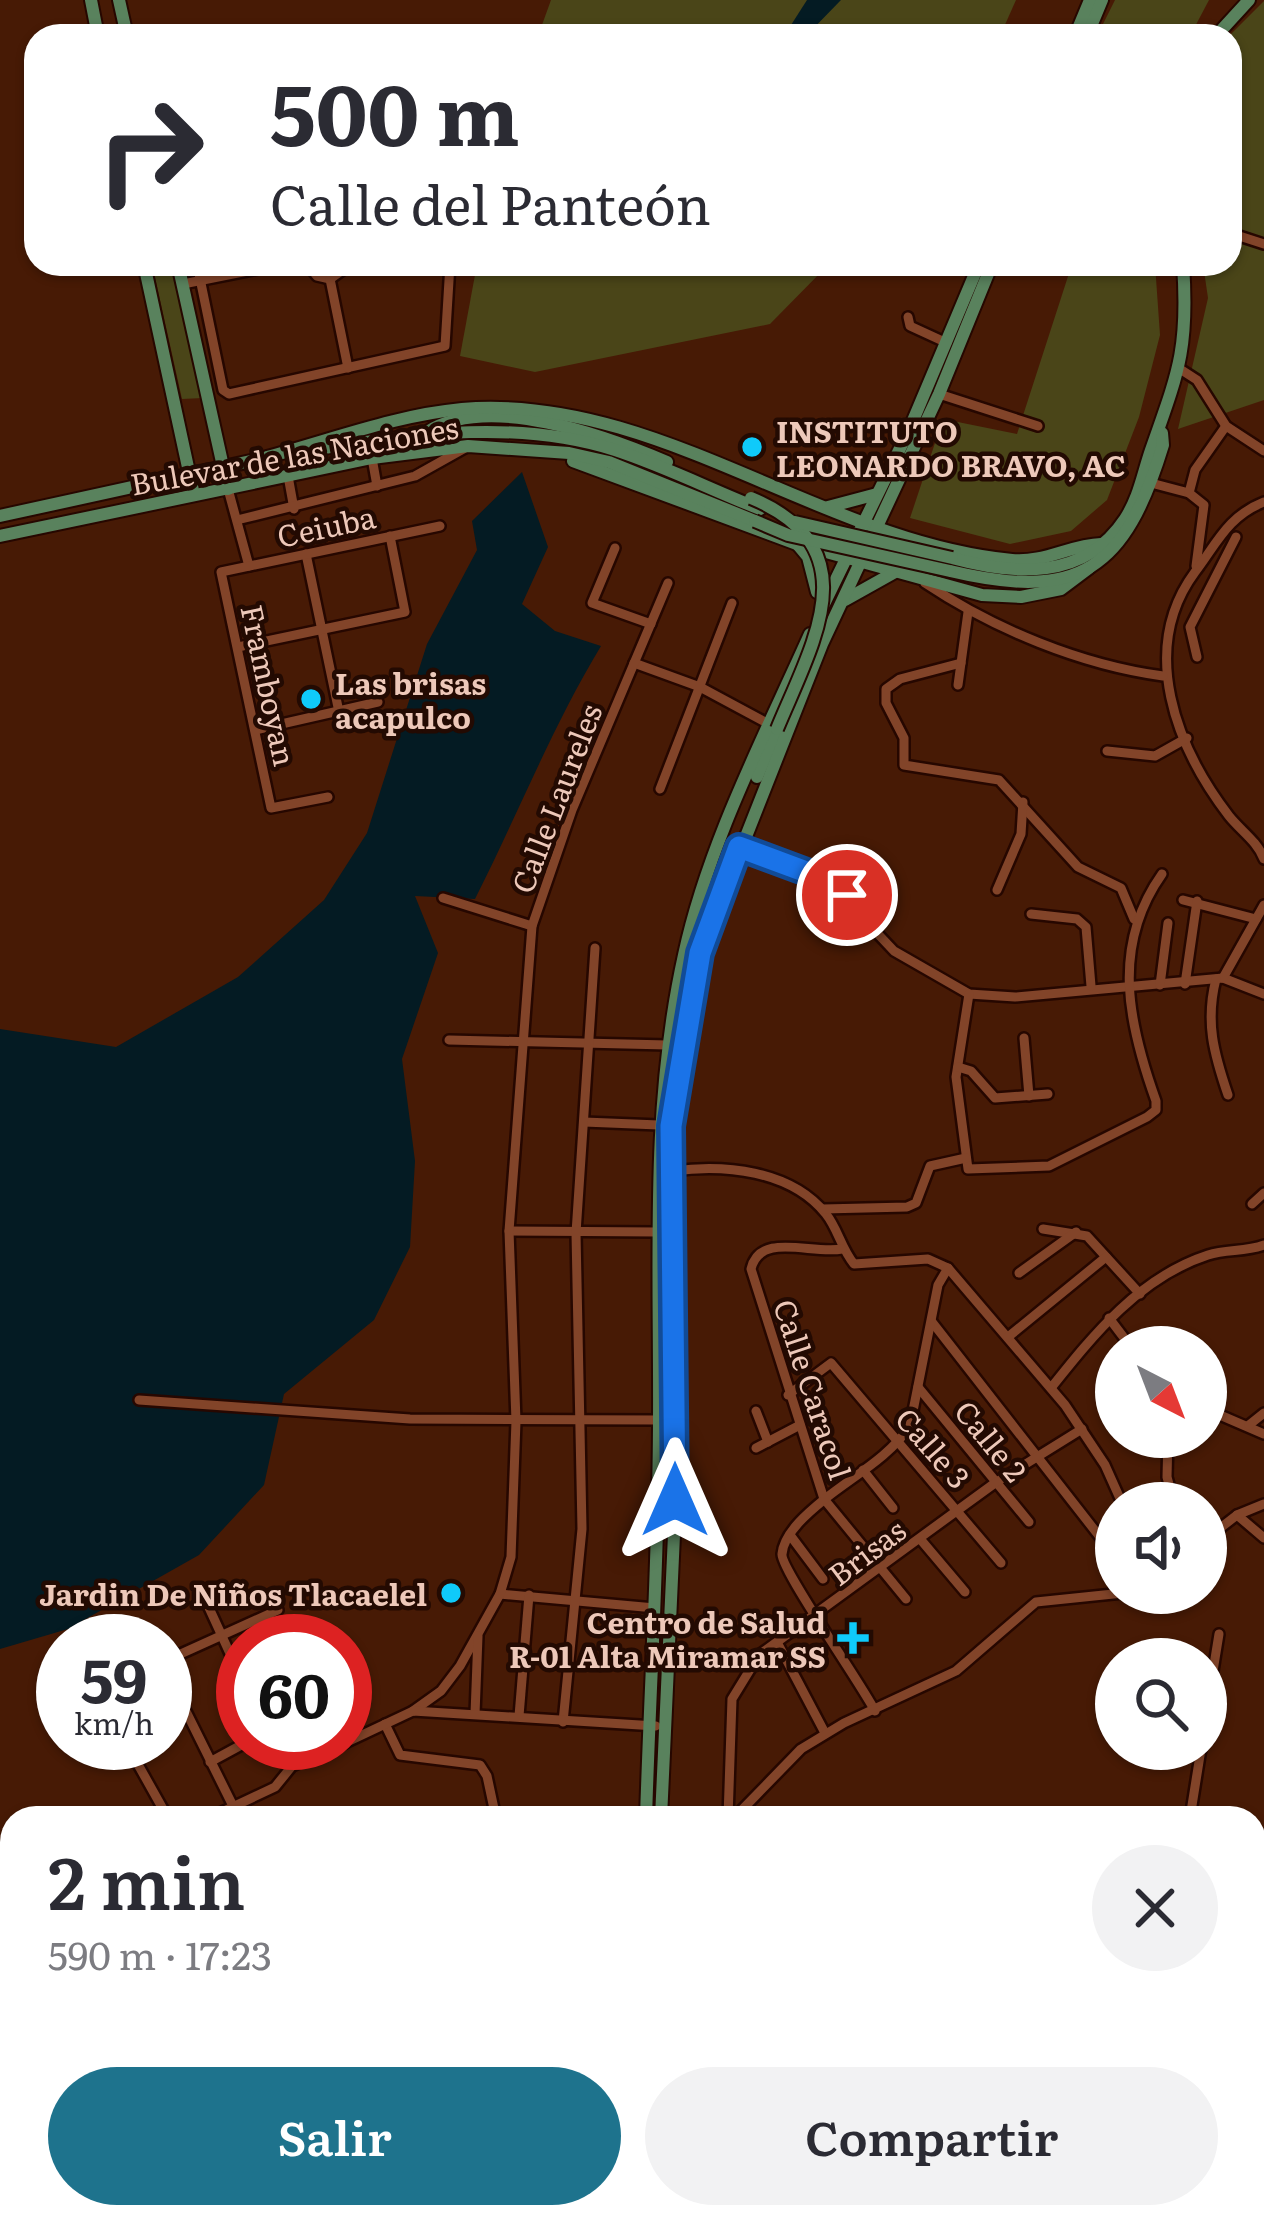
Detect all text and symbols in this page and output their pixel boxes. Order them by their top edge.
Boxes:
text: 500 m [270,47,520,172]
icon: right [72,72,228,228]
text: Calle del Panteón [270,161,711,242]
street label: Bulevar de las Naciones [127,403,461,505]
place label: INSTITUTO LEONARDO BRAVO, AC [776,408,1126,486]
marker: INSTITUTO LEONARDO BRAVO, AC [739,434,765,460]
street label: Ceiuba [273,493,380,557]
street label: Framboyan [231,600,309,770]
place label: Las brisas acapulco [335,660,486,738]
marker: Las brisas acapulco [298,686,324,712]
street label: Calle Laureles [499,697,611,899]
pin [796,844,898,946]
icon: arrive [814,862,880,928]
street label: Calle Caracol [764,1293,864,1485]
north arrow [1095,1326,1227,1458]
map controls [1095,1326,1227,1770]
street label: Calle 2 [946,1390,1038,1490]
street label: Calle 3 [886,1397,982,1497]
position arrow [612,1437,738,1563]
button: sound [1095,1482,1227,1614]
street label: Brisas [818,1507,914,1595]
place label: Jardin De Niños Tlacaelel [39,1571,427,1615]
marker: Jardin De Niños Tlacaelel [438,1580,464,1606]
place label: Centro de Salud R-01 Alta Miramar SS [509,1599,826,1677]
speed limit sign: 60 [216,1614,372,1770]
marker: Centro de Salud R-01 Alta Miramar SS [837,1622,869,1654]
text: 59 [81,1632,147,1721]
button: search [1095,1638,1227,1770]
text: km/h [74,1700,154,1744]
text: 2 min [48,1825,246,1932]
button: close [1092,1845,1218,1971]
text: 590 m · 17:23 [48,1924,272,1982]
button: Salir [48,2067,621,2205]
button: Compartir [645,2067,1218,2205]

